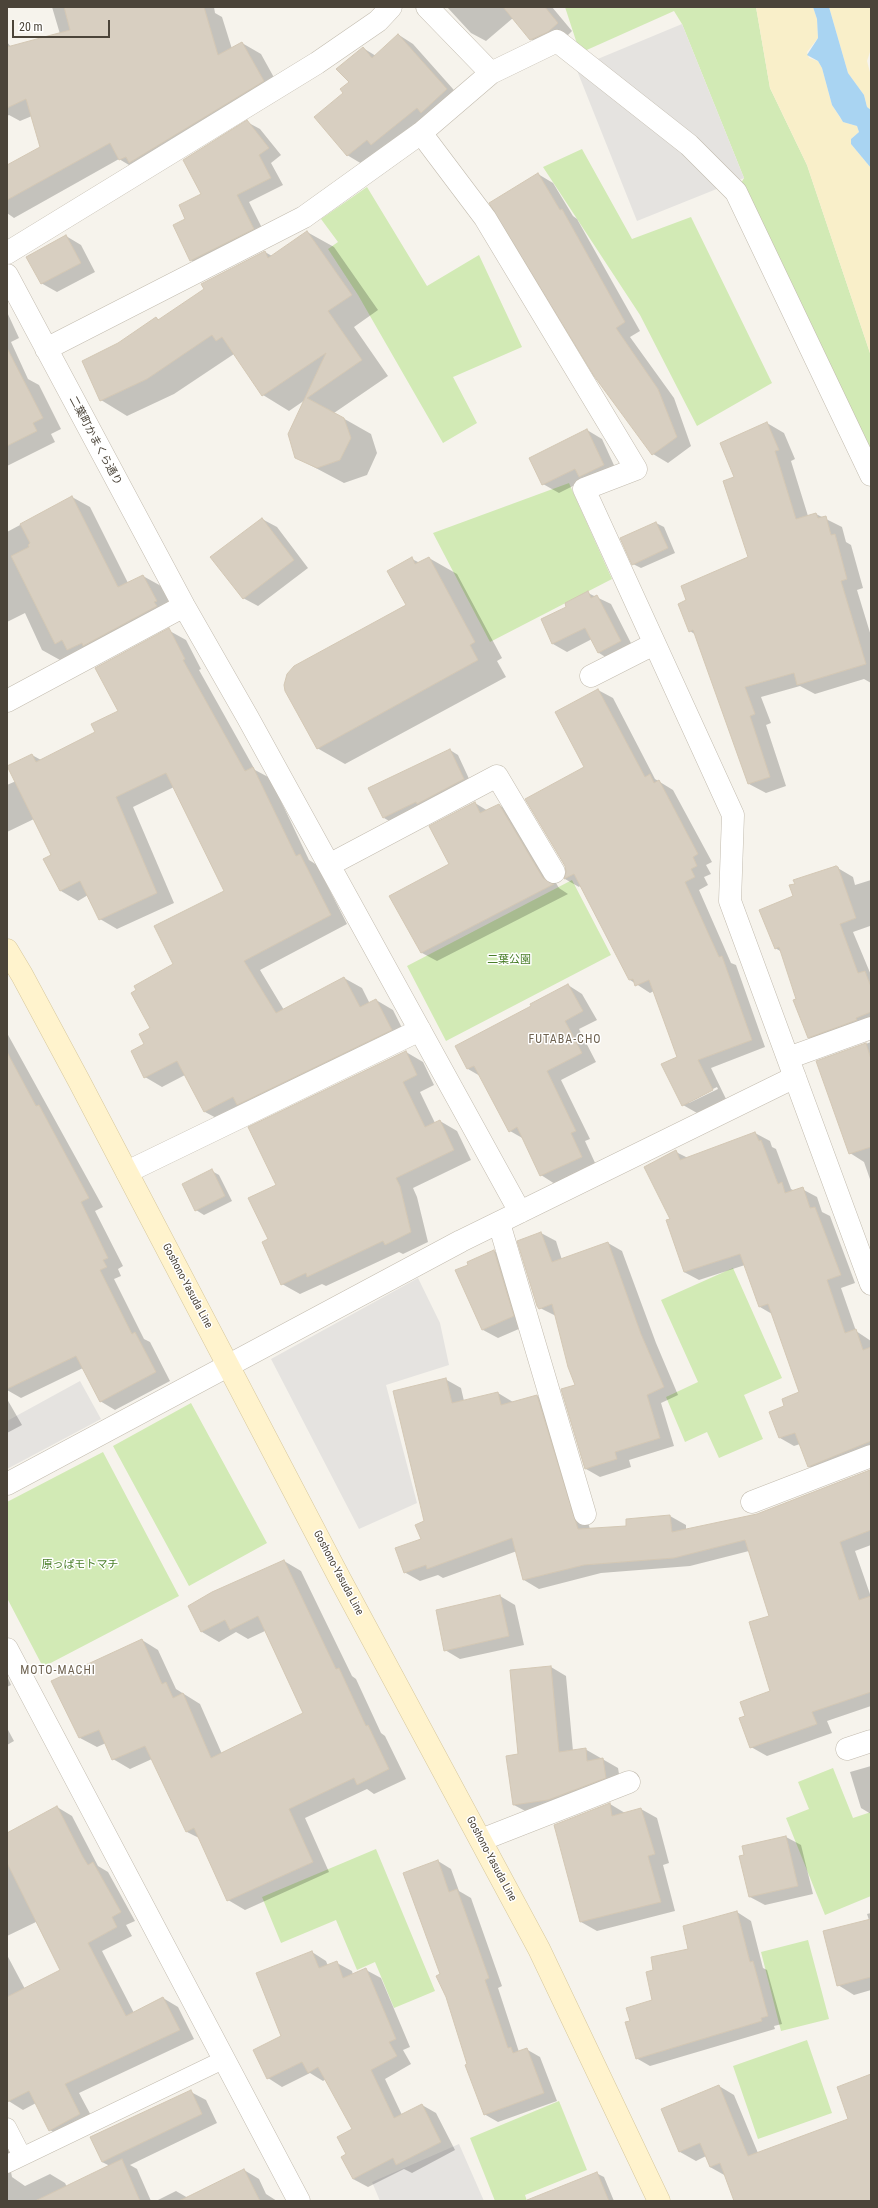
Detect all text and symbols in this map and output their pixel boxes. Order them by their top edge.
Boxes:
scale bar [14,12,112,38]
text: 20 m [19,20,43,34]
street label: 二葉町かまくら通り [66,394,124,488]
park label: 二葉公園 [487,953,531,967]
district label: FUTABA-CHO [528,1033,602,1047]
street label: Goshono-Yasuda Line [159,1241,215,1331]
street label: Goshono-Yasuda Line [310,1528,366,1618]
park label: 原っぱモトマチ [42,1558,118,1572]
district label: MOTO-MACHI [20,1664,96,1678]
street label: Goshono-Yasuda Line [463,1814,519,1904]

